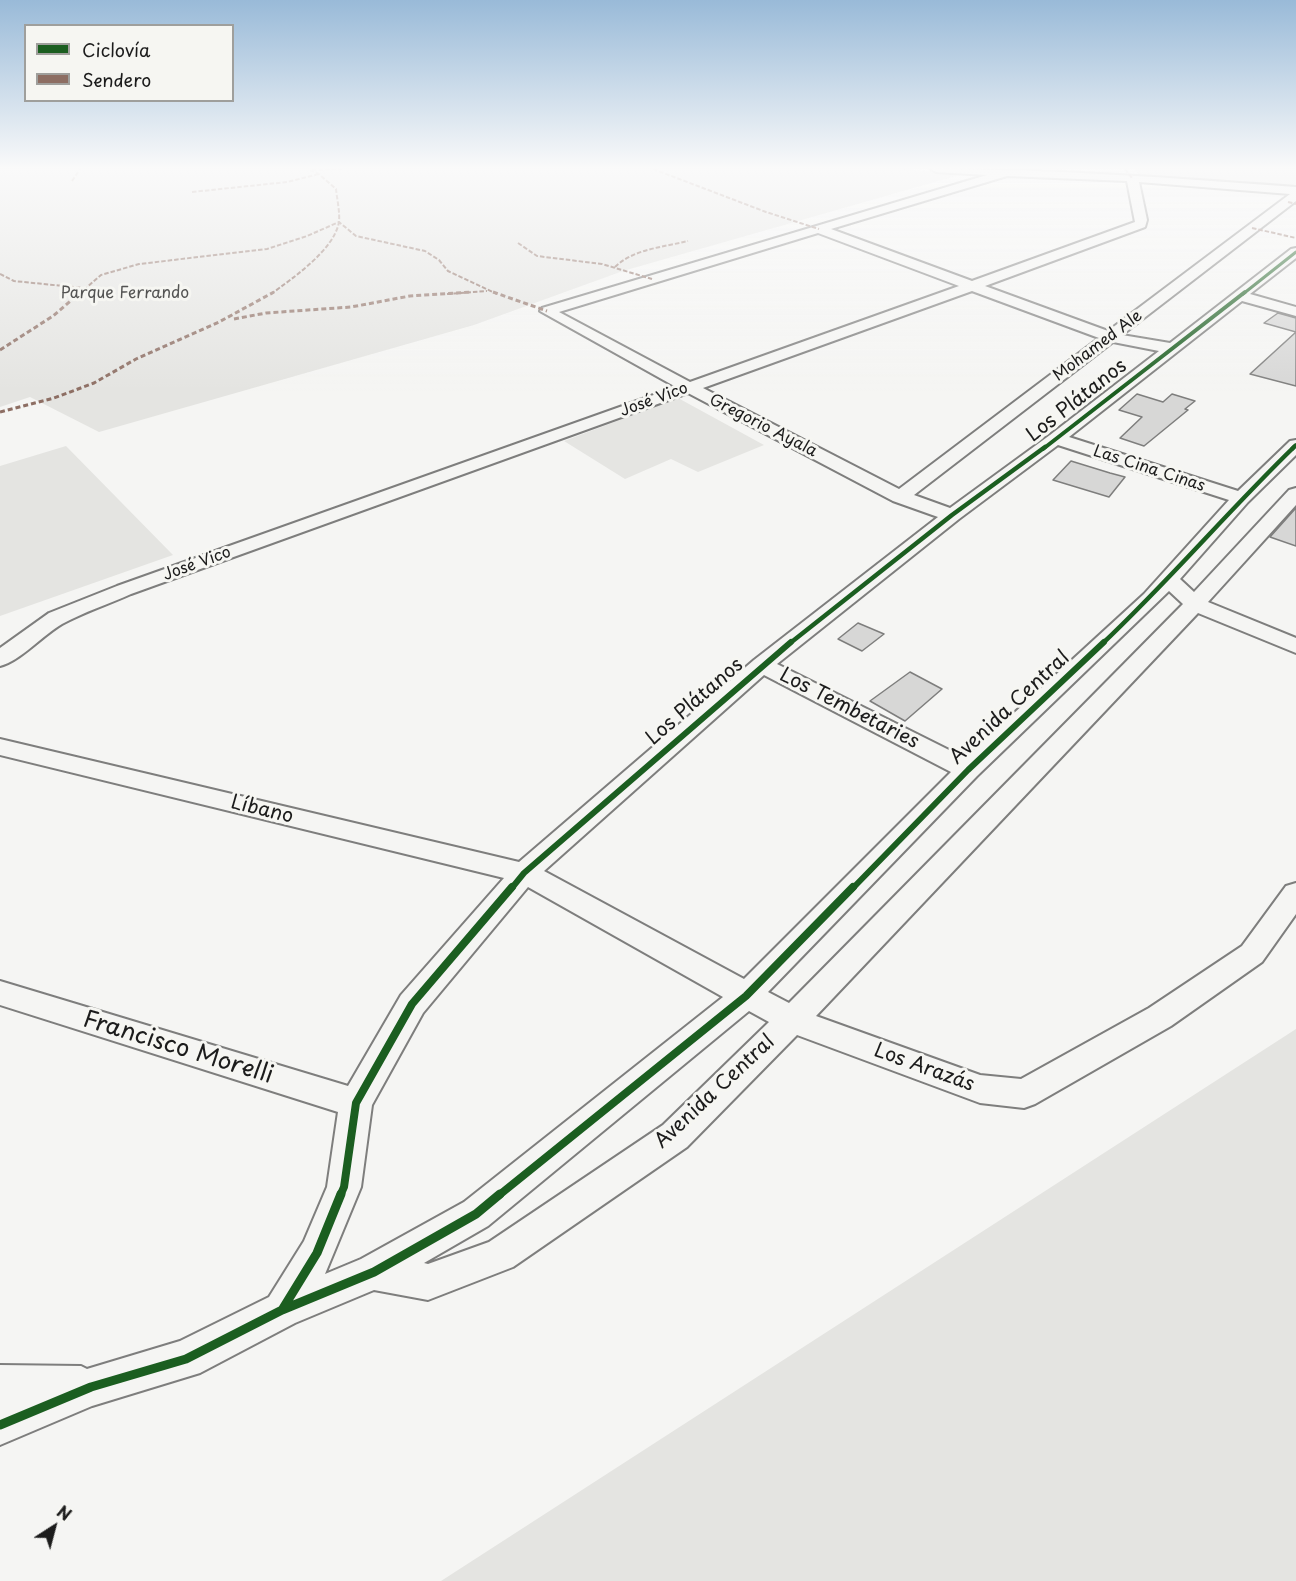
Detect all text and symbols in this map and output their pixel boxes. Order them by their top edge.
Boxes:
legend [24,24,234,102]
text: Ciclovía [82,36,150,63]
text: Sendero [82,66,151,93]
park label: Parque Ferrando [61,284,189,304]
street label: Mohamed Ale [1050,306,1146,386]
street label: Los Plátanos [1022,354,1132,448]
street label: José Vico [617,379,691,421]
street label: Gregorio Ayala [706,391,820,461]
street label: Las Cina Cinas [1091,442,1207,496]
street label: José Vico [160,543,234,585]
street label: Avenida Central [945,646,1075,770]
street label: Los Plátanos [641,653,749,751]
street label: Los Tembetaries [775,664,923,754]
street label: Líbano [228,791,296,829]
street label: Francisco Morelli [79,1005,277,1091]
street label: Avenida Central [650,1030,780,1154]
street label: Los Arazás [871,1039,977,1097]
north arrow [24,1497,84,1557]
text: N [52,1499,77,1526]

